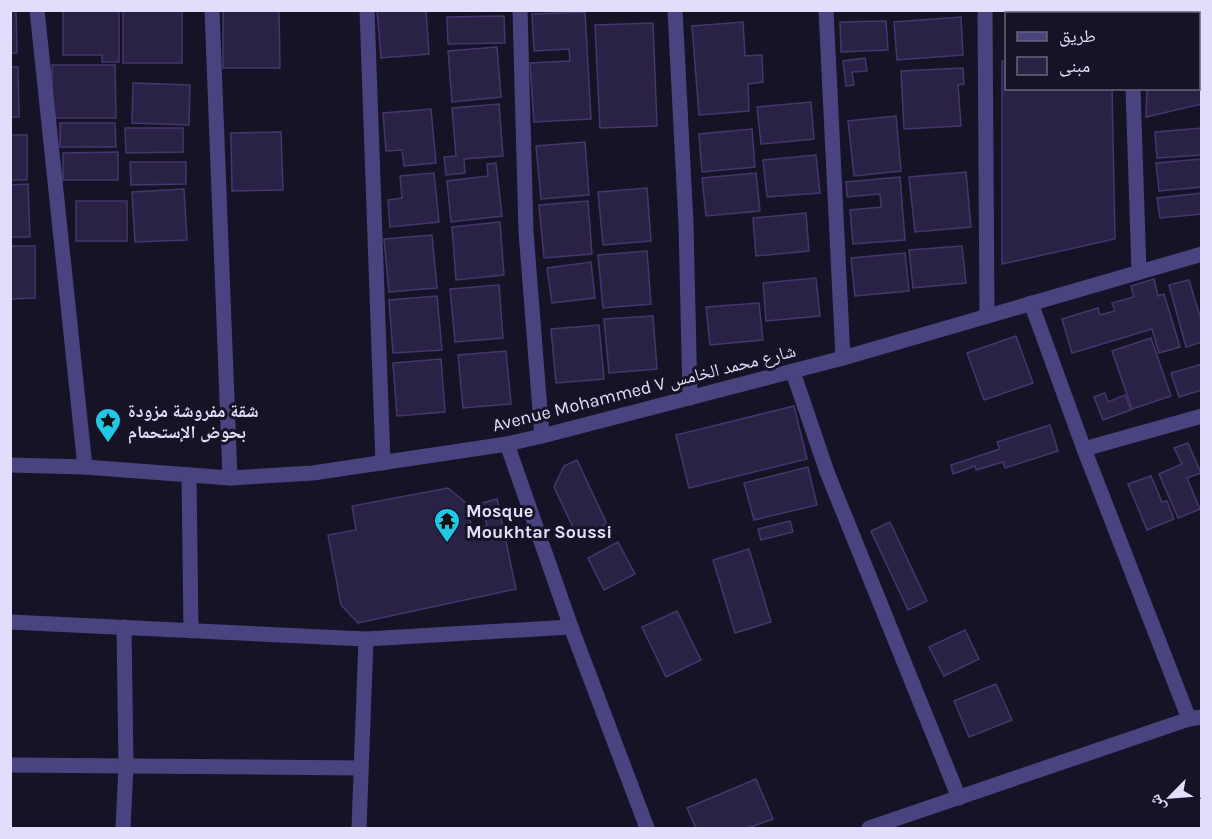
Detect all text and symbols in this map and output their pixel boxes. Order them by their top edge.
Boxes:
legend [1005,12,1200,90]
text: طريق [1059,25,1096,47]
text: مبنى [1059,55,1090,77]
street label: Avenue Mohammed V شارع محمد الخامس [490,340,798,436]
place label: شقة مفروشة مزودة بحوض الإستحمام [128,400,259,444]
place icon: شقة مفروشة مزودة بحوض الإستحمام [93,406,123,444]
place label: Mosque Moukhtar Soussi [466,500,612,543]
temple icon: Mosque Moukhtar Soussi [432,506,462,544]
north arrow [1140,767,1200,827]
text: ش [1145,791,1169,815]

